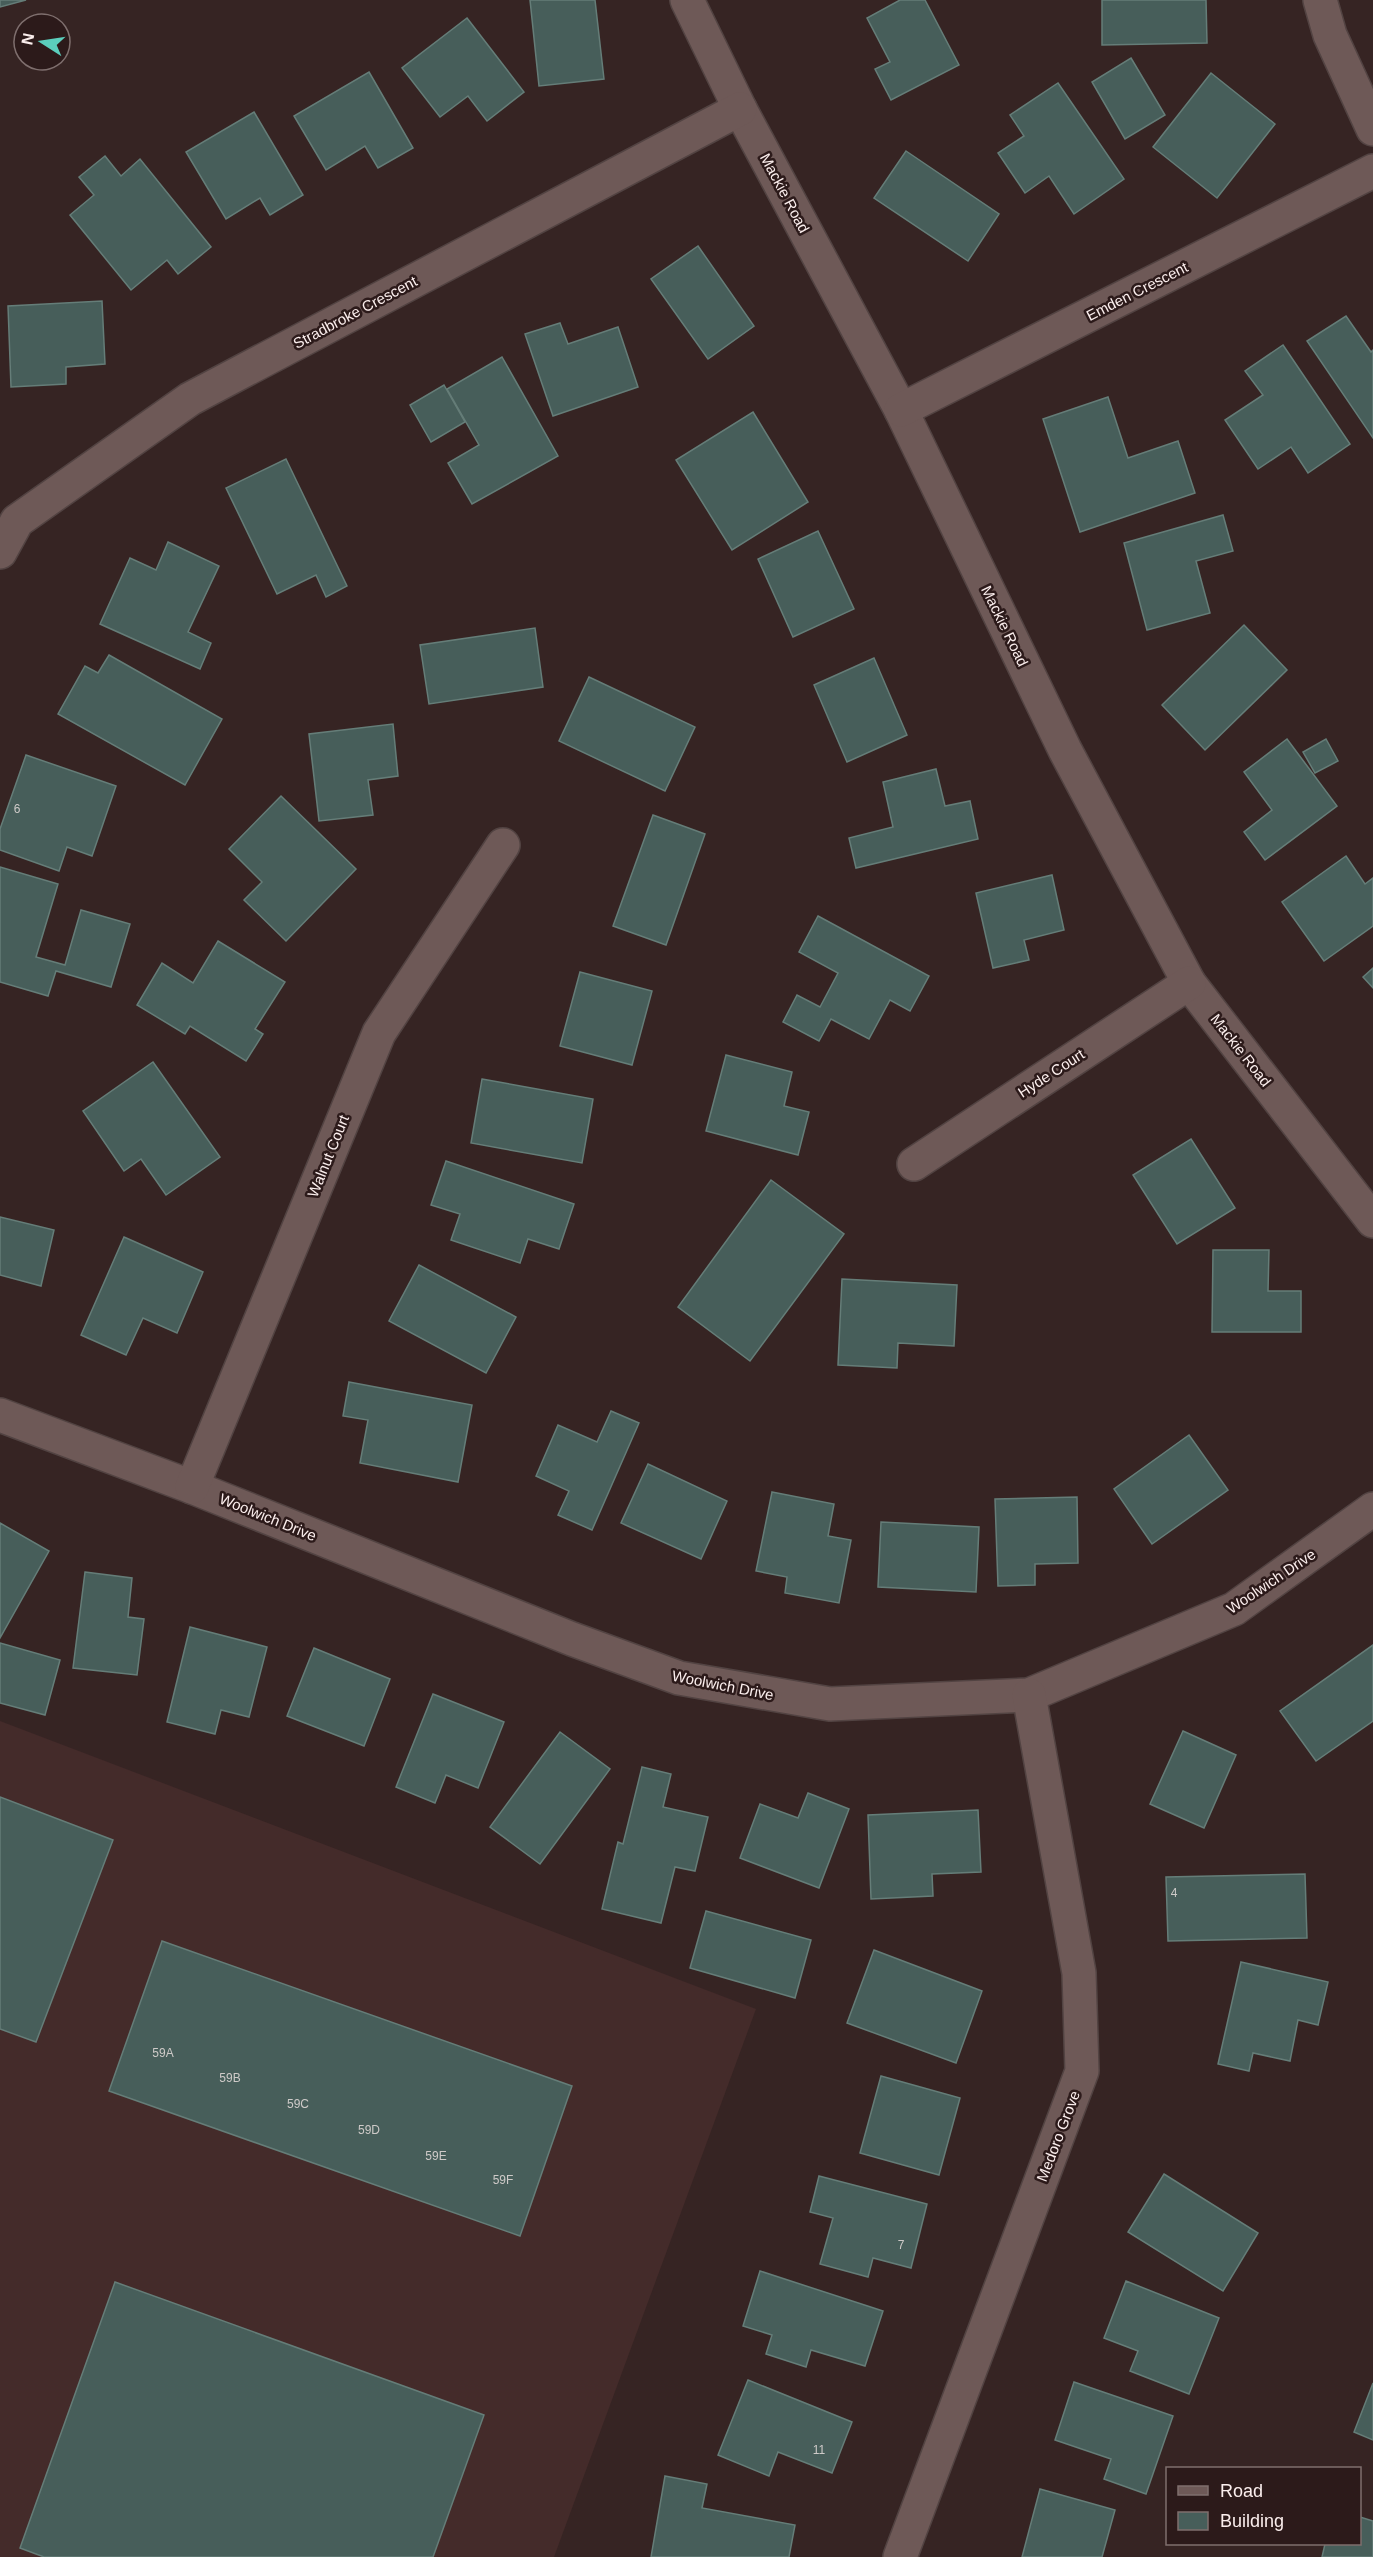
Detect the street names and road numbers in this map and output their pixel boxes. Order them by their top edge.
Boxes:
street label: Mackie Road [757,150,813,236]
street label: Emden Crescent [1083,258,1191,324]
street label: Stradbroke Crescent [290,272,420,352]
street label: Mackie Road [978,583,1032,669]
street label: Mackie Road [1207,1010,1275,1090]
street label: Hyde Court [1015,1045,1088,1101]
street label: Walnut Court [304,1112,352,1200]
street label: Woolwich Drive [217,1490,319,1544]
street label: Woolwich Drive [1224,1545,1318,1617]
street label: Woolwich Drive [671,1667,775,1703]
street label: Medoro Grove [1033,2088,1083,2184]

